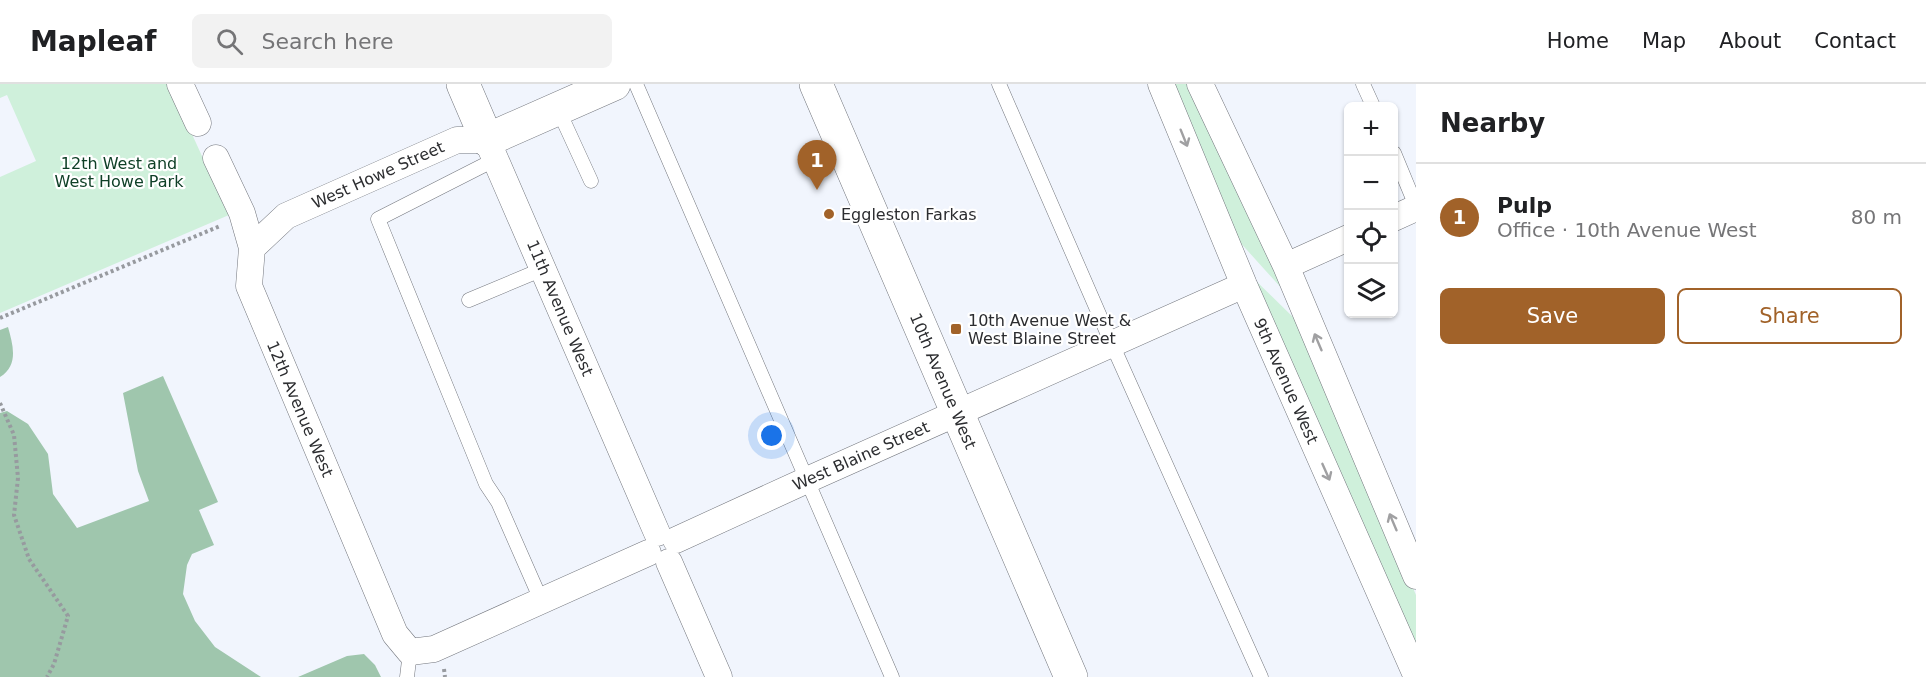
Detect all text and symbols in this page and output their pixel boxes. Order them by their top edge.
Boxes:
search box [192,14,612,68]
text: Mapleaf [30,25,156,58]
icon: search [213,25,246,58]
text: Search here [261,29,394,54]
text: Home [1547,29,1609,53]
text: Map [1642,29,1686,53]
text: About [1719,29,1781,53]
text: Contact [1814,29,1896,53]
map controls [1344,102,1398,318]
button: + [1344,102,1398,156]
text: Nearby [1440,108,1545,138]
one-way arrow [1179,128,1190,147]
street label: West Howe Street [309,137,447,213]
pin: 1 [798,141,836,190]
park label: 12th West and West Howe Park [55,154,184,191]
button: − [1344,156,1398,210]
text: Pulp [1497,193,1552,218]
place label: Eggleston Farkas [841,205,977,224]
text: 1 [1453,205,1466,229]
text: 80 m [1851,205,1902,229]
marker: Eggleston Farkas [822,207,836,221]
button: locate [1344,210,1398,264]
text: Office · 10th Avenue West [1497,218,1757,242]
street label: 11th Avenue West [523,237,597,379]
button: layers [1344,264,1398,318]
button: Save [1440,288,1665,344]
button: Share [1677,288,1902,344]
street label: 10th Avenue West [906,310,980,452]
place label: 10th Avenue West & West Blaine Street [968,311,1131,348]
street label: 9th Avenue West [1250,315,1322,447]
marker: 10th Avenue West & West Blaine Street [949,322,963,336]
one-way arrow [1311,333,1322,351]
street label: 12th Avenue West [263,338,337,480]
street label: West Blaine Street [790,417,932,495]
your location [757,421,786,450]
one-way arrow [1321,462,1332,481]
one-way arrow [1387,513,1398,531]

